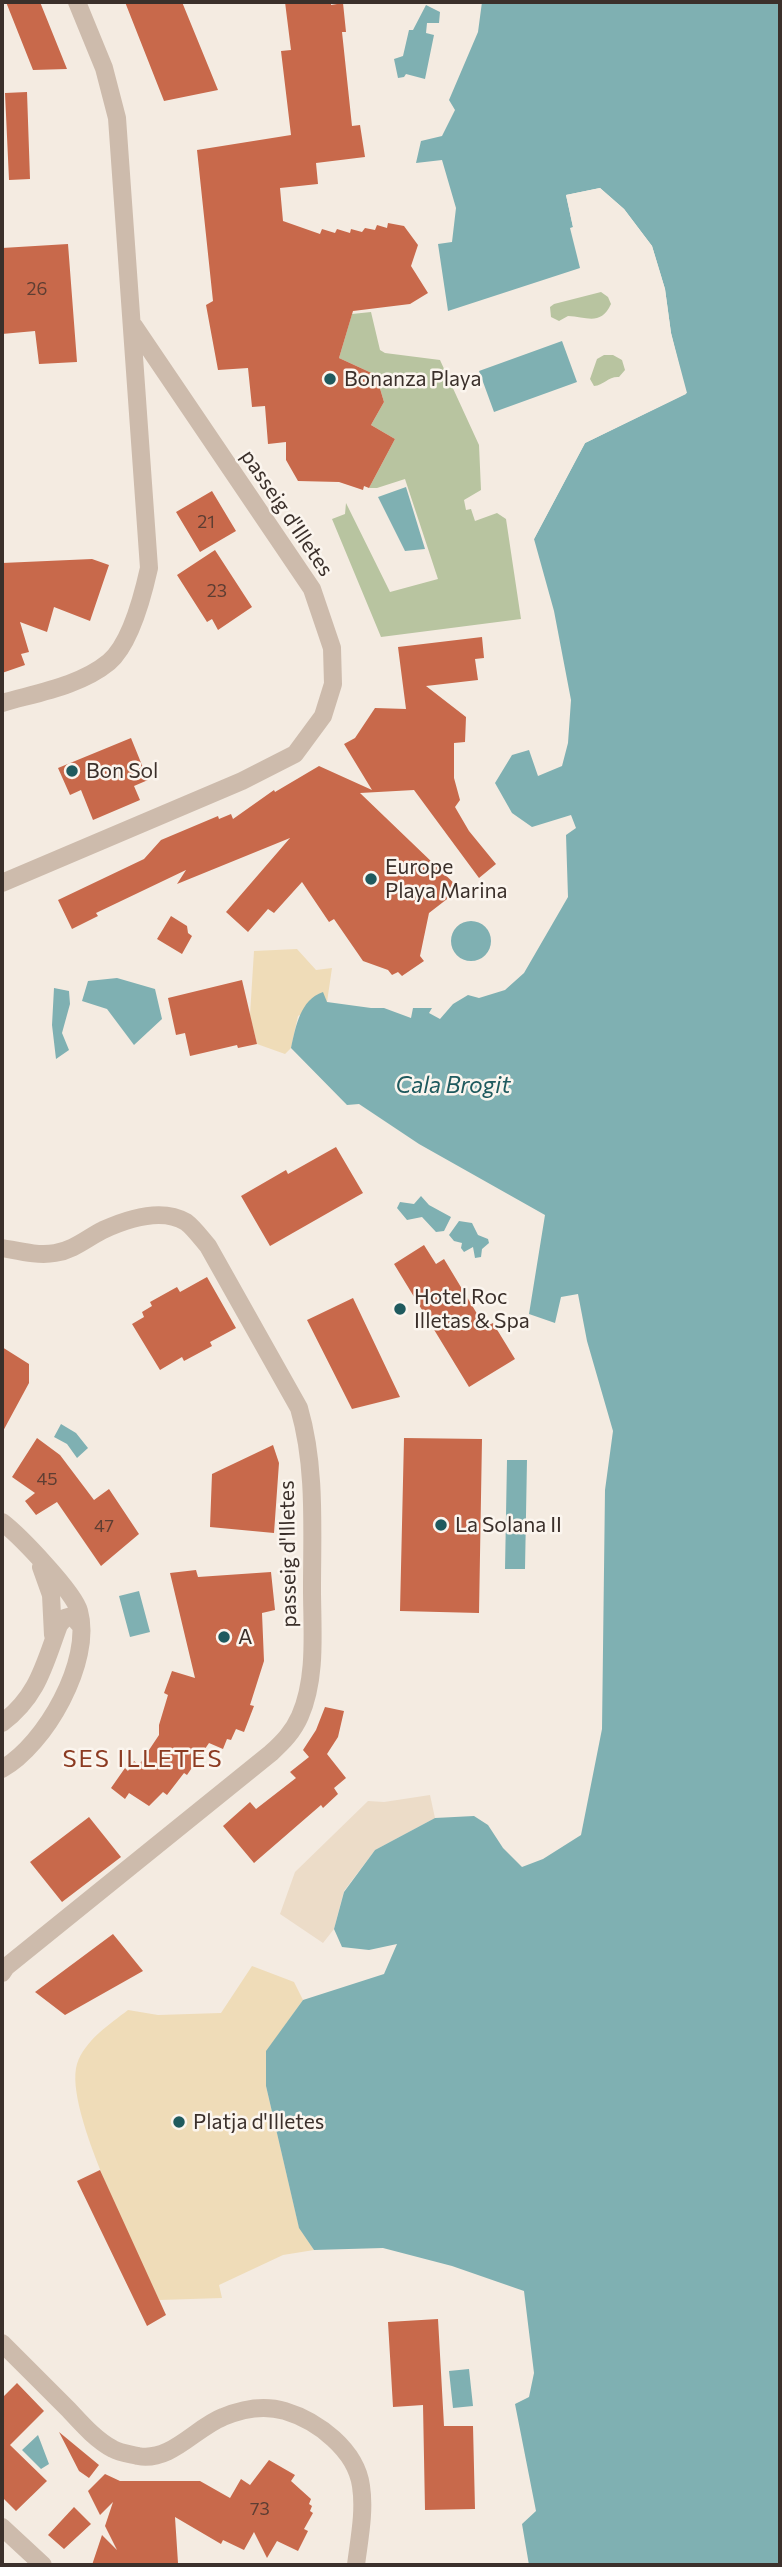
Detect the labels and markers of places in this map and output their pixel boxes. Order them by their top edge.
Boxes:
place label: Bonanza Playa [344,366,481,392]
marker: Bonanza Playa [322,371,338,387]
place label: Bon Sol [86,758,158,784]
marker: Bon Sol [64,763,80,779]
place label: Europe Playa Marina [385,854,508,904]
marker: Europe Playa Marina [363,871,379,887]
place label: Hotel Roc Illetas & Spa [414,1284,530,1334]
marker: Hotel Roc Illetas & Spa [392,1301,408,1317]
place label: La Solana II [455,1512,562,1538]
marker: La Solana II [433,1517,449,1533]
place label: A [238,1624,252,1650]
marker: A [216,1629,232,1645]
place label: Platja d'Illetes [193,2109,324,2135]
marker: Platja d'Illetes [171,2114,187,2130]

